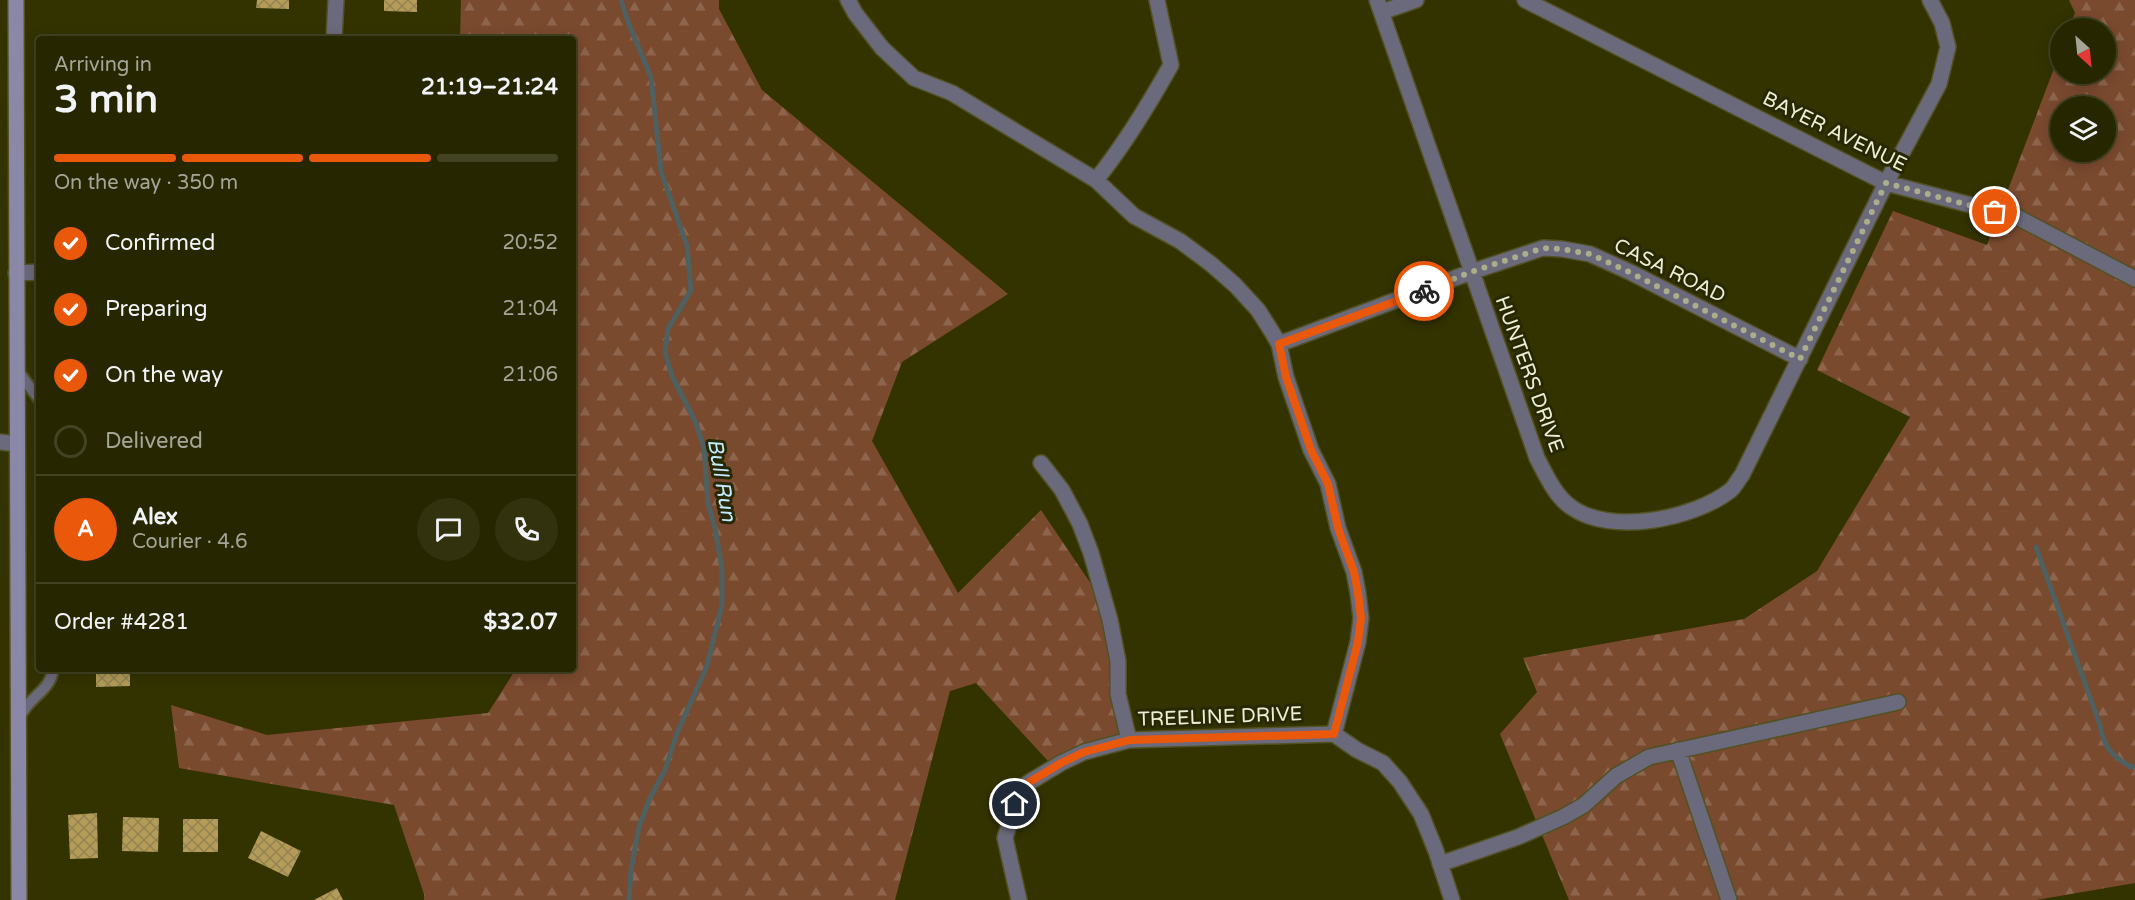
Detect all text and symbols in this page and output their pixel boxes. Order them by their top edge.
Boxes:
north arrow [2050,18,2116,84]
map controls [2050,18,2116,162]
text: Arriving in [54,53,152,77]
text: 21:19–21:24 [421,74,558,100]
text: 3 min [54,76,158,123]
street label: BAYER AVENUE [1759,87,1910,177]
button: layers [2050,96,2116,162]
text: On the way · 350 m [54,171,238,195]
pin [1969,186,2020,237]
icon: bag [1978,195,2011,228]
icon: check [54,227,87,260]
text: Confirmed [105,230,215,256]
text: 20:52 [503,231,558,255]
street label: CASA ROAD [1610,234,1729,308]
courier [1394,261,1454,321]
icon: bike [1408,275,1441,308]
icon: check [54,293,87,326]
street label: HUNTERS DRIVE [1490,293,1568,456]
text: Preparing [105,296,208,322]
text: 21:04 [503,297,558,321]
icon: check [54,359,87,392]
text: On the way [105,362,223,388]
text: 21:06 [503,363,558,387]
text: Delivered [105,428,203,454]
water label: Bull Run [702,437,741,525]
button: chat [417,498,480,561]
button: phone [495,498,558,561]
text: Alex [132,504,178,530]
text: A [77,516,94,542]
text: Courier · 4.6 [132,530,247,554]
text: Order #4281 [54,609,189,635]
text: $32.07 [483,609,558,635]
street label: TREELINE DRIVE [1137,702,1303,732]
pin [989,778,1040,829]
icon: home [998,787,1031,820]

